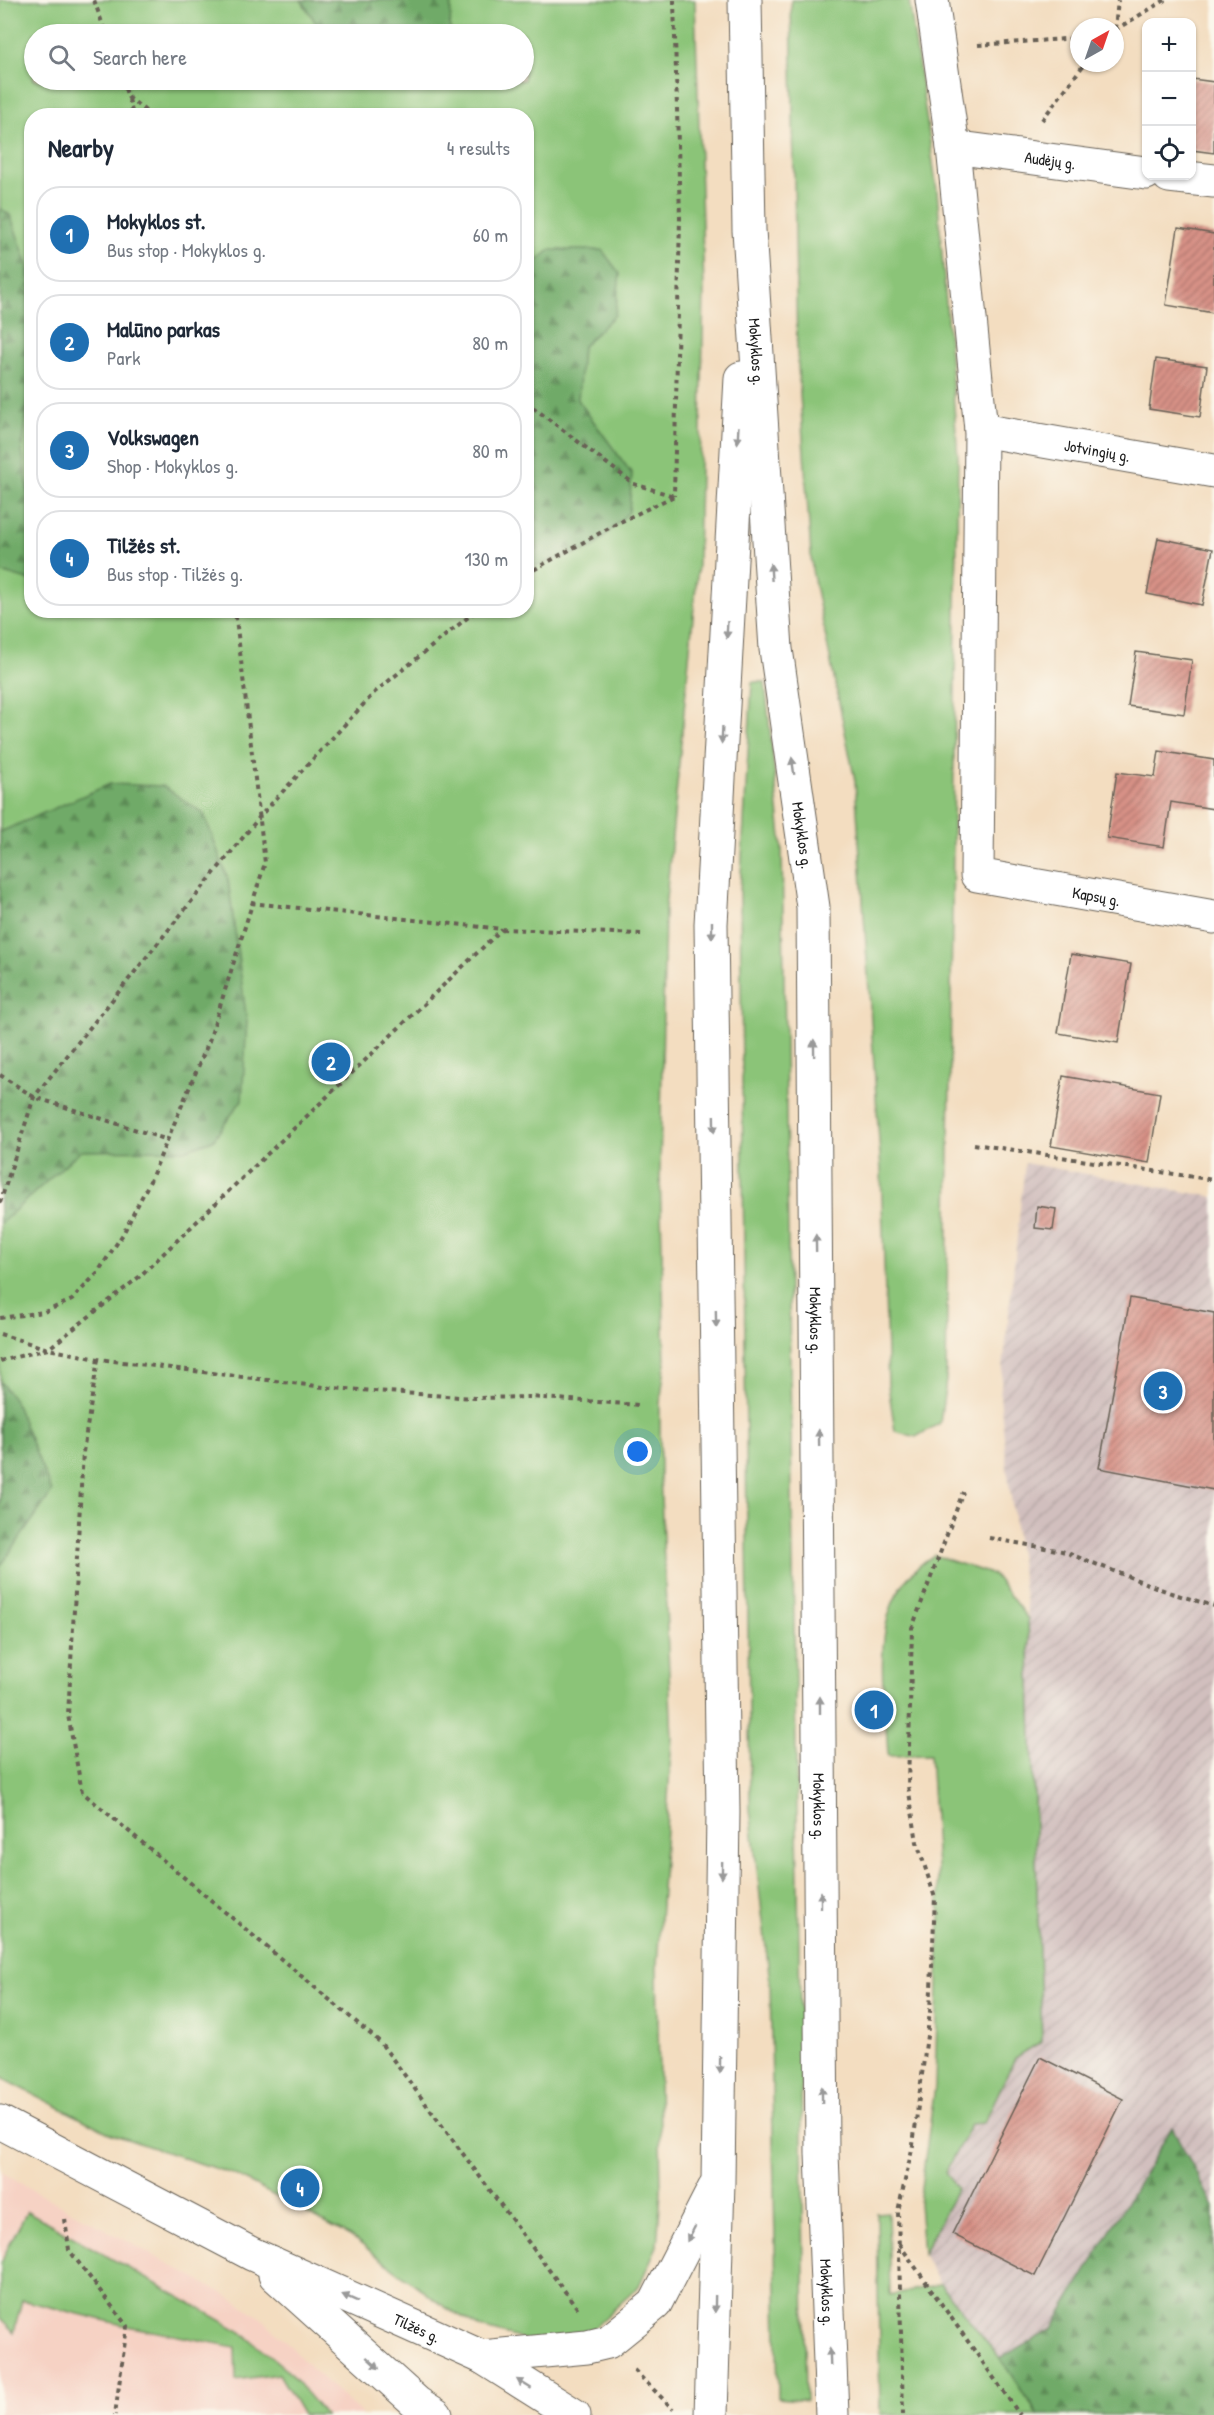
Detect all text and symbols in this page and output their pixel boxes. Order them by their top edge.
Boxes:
north arrow [1070,18,1124,72]
map controls [1142,18,1196,180]
button: + [1142,18,1196,72]
search box [24,24,534,90]
icon: search [45,41,78,74]
text: Search here [93,42,187,72]
button: − [1142,72,1196,126]
button: locate [1142,126,1196,180]
text: Nearby [48,130,114,165]
text: 4 results [447,134,510,161]
street label: Audėjų g. [1023,146,1077,174]
text: Mokyklos st. [107,206,206,236]
text: 1 [66,221,73,248]
text: 60 m [473,221,508,248]
text: Bus stop · Mokyklos g. [107,236,266,263]
text: Malūno parkas [107,314,220,344]
street label: Mokyklos g. [744,317,770,386]
text: 2 [65,329,74,356]
text: 80 m [472,329,508,356]
text: Park [107,344,140,371]
text: Volkswagen [107,422,199,452]
one-way arrow [733,426,742,445]
street label: Jotvingių g. [1063,434,1132,467]
text: 3 [65,437,74,464]
text: 80 m [472,437,508,464]
text: Shop · Mokyklos g. [107,452,238,479]
text: Tilžės st. [107,530,181,560]
text: 4 [66,545,73,572]
text: 130 m [465,545,508,572]
text: Bus stop · Tilžės g. [107,560,243,587]
one-way arrow [766,563,776,582]
one-way arrow [723,620,732,639]
one-way arrow [717,725,726,744]
one-way arrow [788,756,797,775]
street label: Mokyklos g. [787,800,818,870]
street label: Kapsų g. [1071,881,1122,911]
one-way arrow [707,920,716,939]
one-way arrow [810,1038,819,1057]
pin: 2 [312,1040,350,1084]
one-way arrow [709,1115,719,1134]
one-way arrow [812,1233,821,1252]
street label: Mokyklos g. [805,1287,827,1354]
one-way arrow [712,1310,721,1329]
pin: 3 [1144,1368,1182,1414]
one-way arrow [814,1428,823,1447]
your location [623,1437,652,1466]
pin: 1 [854,1688,894,1732]
one-way arrow [815,1695,825,1714]
street label: Mokyklos g. [808,1773,831,1840]
one-way arrow [717,1861,727,1880]
one-way arrow [816,1890,826,1909]
one-way arrow [715,2056,724,2075]
one-way arrow [817,2085,827,2104]
pin: 4 [280,2166,320,2210]
one-way arrow [686,2226,696,2243]
street label: Mokyklos g. [815,2258,840,2326]
one-way arrow [340,2293,358,2303]
one-way arrow [710,2294,720,2313]
street label: Tilžės g. [390,2308,444,2348]
one-way arrow [825,2347,834,2366]
one-way arrow [365,2356,380,2369]
one-way arrow [516,2379,532,2390]

